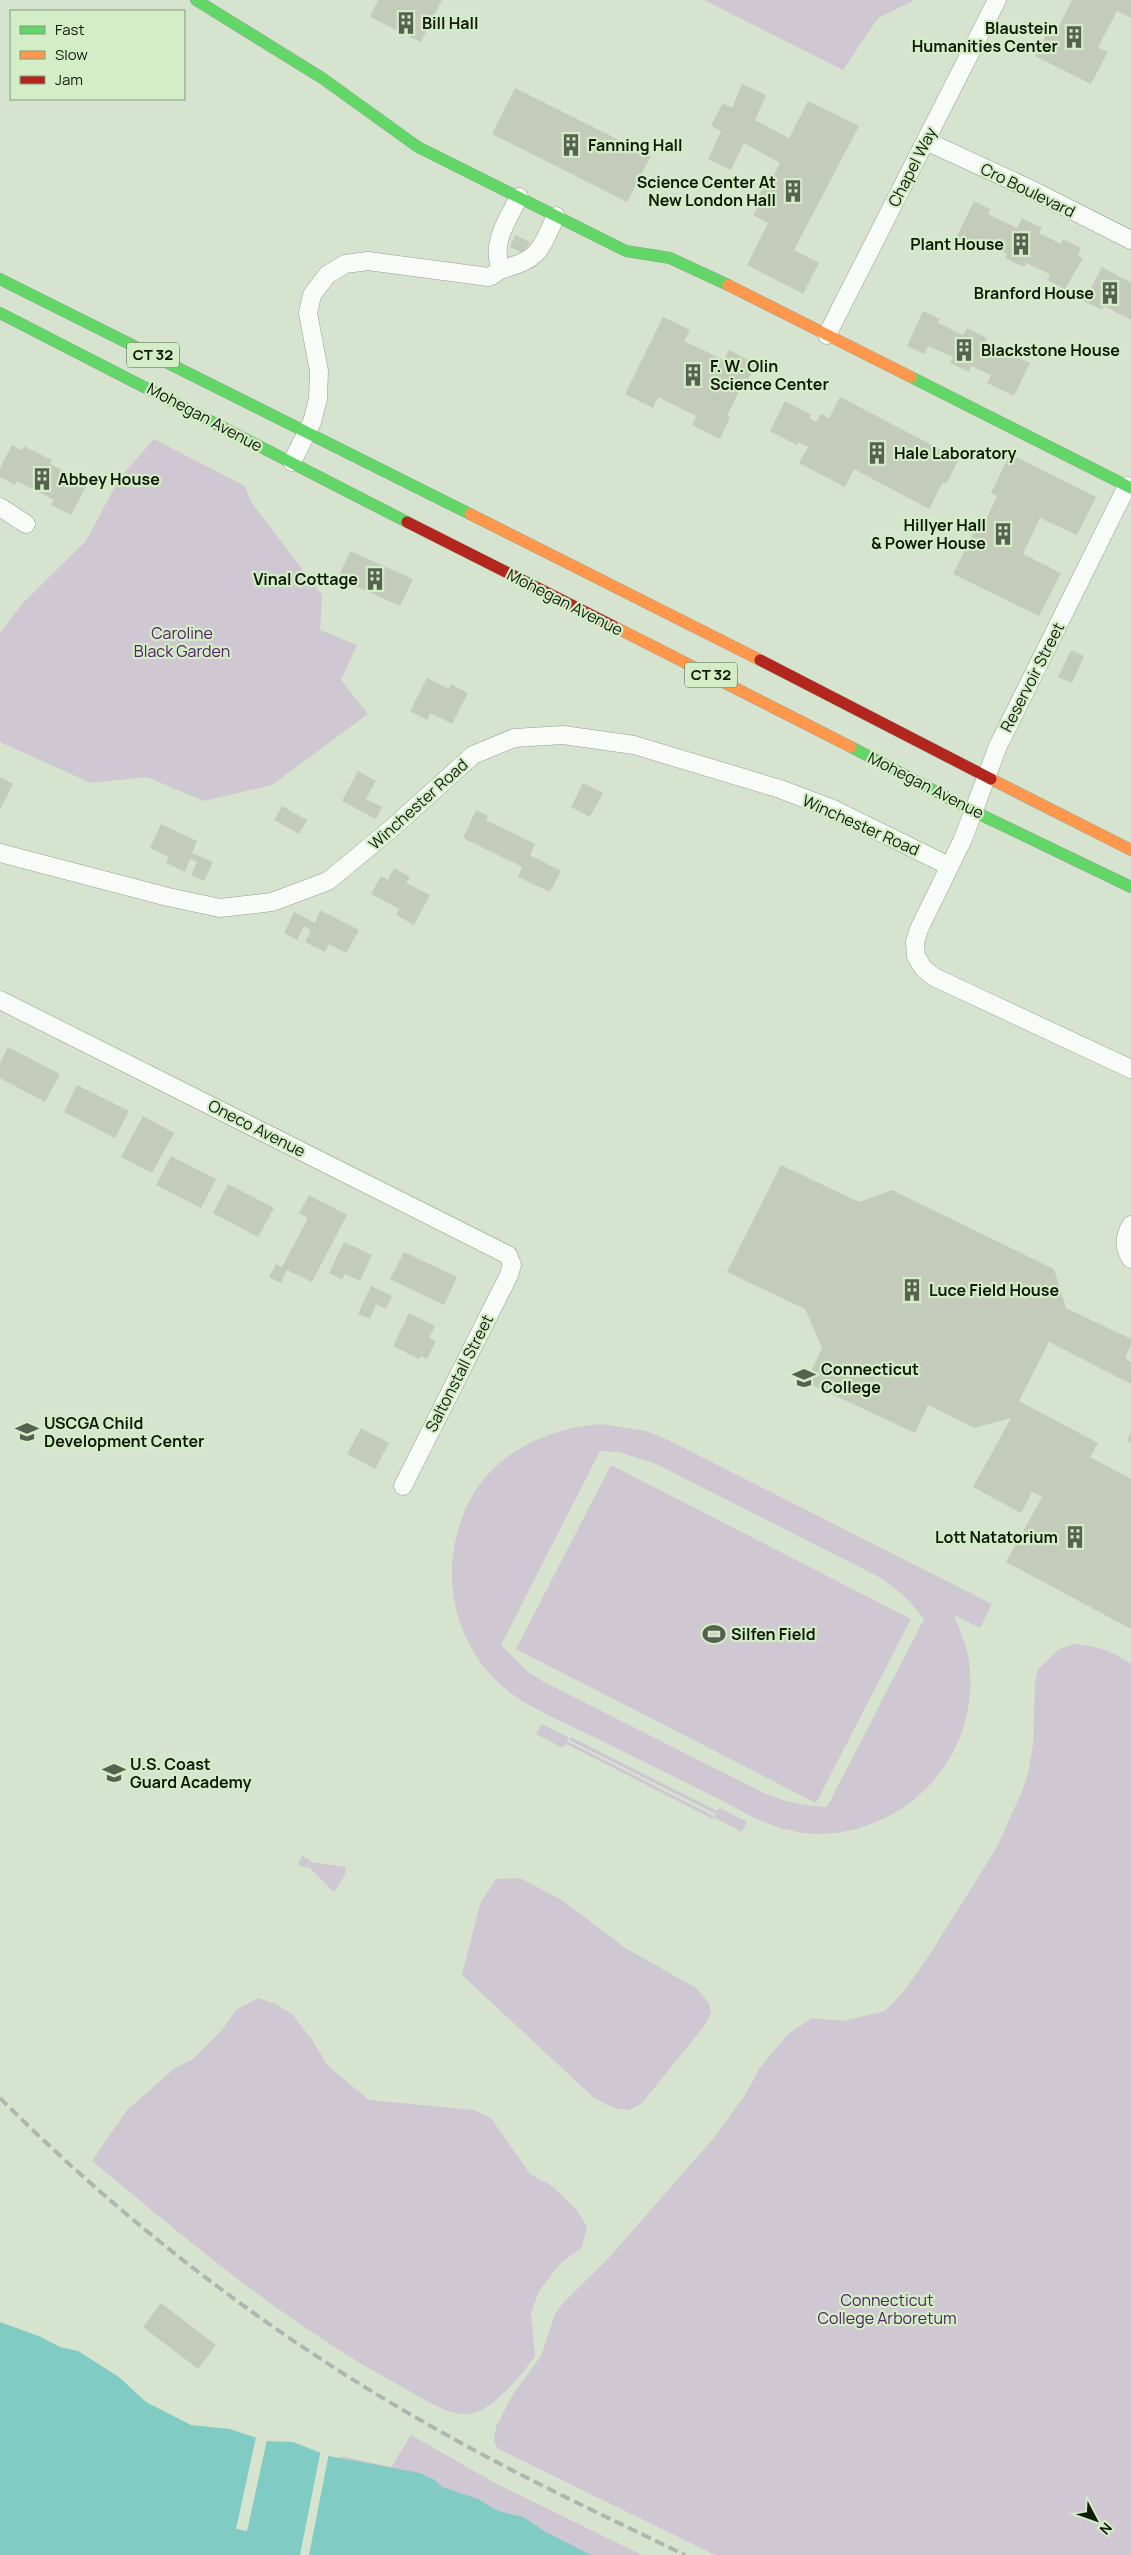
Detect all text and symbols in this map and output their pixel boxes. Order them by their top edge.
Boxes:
legend [10,10,185,100]
building icon: Bill Hall [393,10,419,36]
place label: Bill Hall [422,12,479,34]
place label: Blaustein Humanities Center [912,17,1058,57]
text: Fast [55,19,84,40]
building icon: Blaustein Humanities Center [1061,24,1087,50]
text: Slow [55,44,88,65]
text: Jam [55,69,83,90]
street label: Chapel Way [883,123,942,211]
building icon: Fanning Hall [558,132,584,158]
place label: Fanning Hall [588,134,683,156]
street label: Cro Boulevard [977,158,1079,222]
place label: Science Center At New London Hall [637,171,776,211]
building icon: Science Center At New London Hall [780,178,806,204]
building icon: Plant House [1008,231,1034,257]
place label: Plant House [910,233,1004,255]
building icon: Branford House [1097,280,1123,306]
place label: Branford House [974,282,1094,304]
building icon: Blackstone House [951,337,977,363]
place label: Blackstone House [981,339,1120,361]
road number: CT 32 [127,342,179,368]
place label: F. W. Olin Science Center [710,355,829,395]
building icon: F. W. Olin Science Center [680,362,706,388]
street label: Mohegan Avenue [143,377,267,457]
building icon: Hale Laboratory [864,440,890,466]
place label: Hale Laboratory [894,442,1016,464]
building icon: Abbey House [29,466,55,492]
place label: Abbey House [58,468,160,490]
place label: Hillyer Hall & Power House [871,514,986,554]
building icon: Hillyer Hall & Power House [990,521,1016,547]
street label: Mohegan Avenue [503,563,627,641]
building icon: Vinal Cottage [362,566,388,592]
place label: Vinal Cottage [253,568,358,590]
street label: Reservoir Street [995,619,1069,735]
park label: Caroline Black Garden [134,622,230,662]
road number: CT 32 [685,662,737,688]
street label: Mohegan Avenue [864,746,988,824]
street label: Winchester Road [364,754,472,854]
street label: Winchester Road [799,789,923,861]
street label: Oneco Avenue [205,1094,309,1162]
building icon: Luce Field House [899,1277,925,1303]
place label: Luce Field House [929,1279,1060,1301]
street label: Saltonstall Street [420,1311,498,1435]
place label: Connecticut College [821,1358,919,1398]
school or university icon: Connecticut College [791,1365,817,1391]
place label: USCGA Child Development Center [44,1412,204,1452]
school or university icon: USCGA Child Development Center [14,1419,40,1445]
building icon: Lott Natatorium [1062,1524,1088,1550]
place label: Lott Natatorium [935,1526,1058,1548]
sports icon: Silfen Field [701,1621,727,1647]
place label: Silfen Field [731,1623,816,1645]
place label: U.S. Coast Guard Academy [130,1753,252,1793]
school or university icon: U.S. Coast Guard Academy [101,1760,127,1786]
park label: Connecticut College Arboretum [817,2289,957,2329]
north arrow [1071,2495,1121,2545]
text: N [1096,2519,1117,2539]

